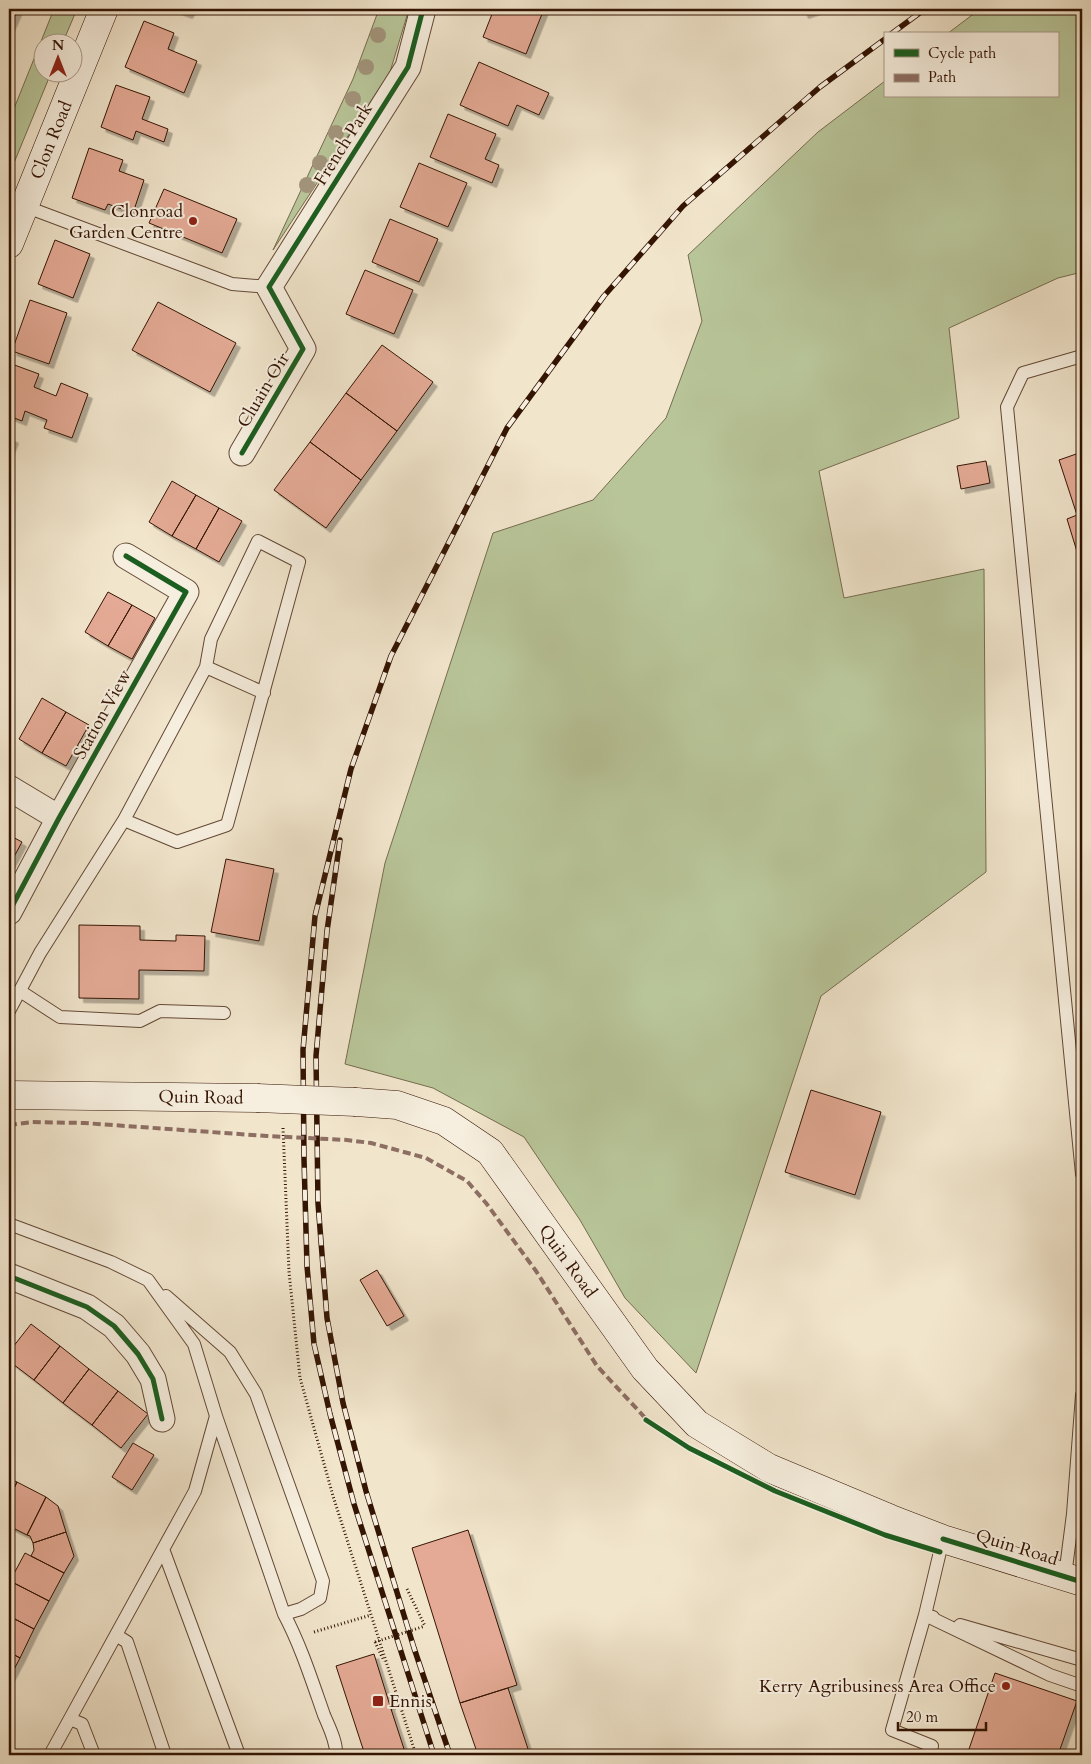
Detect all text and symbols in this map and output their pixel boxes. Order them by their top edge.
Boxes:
north arrow [32,32,82,82]
legend [884,32,1058,98]
text: N [52,36,64,55]
text: Cycle path [928,43,997,63]
text: Path [928,67,957,87]
street label: Clon Road [24,97,79,183]
street label: French Park [308,98,379,190]
place label: Clonroad Garden Centre [69,199,183,245]
marker: Clonroad Garden Centre [187,215,199,227]
street label: Cluain Oir [231,348,296,432]
street label: Station View [68,664,138,764]
street label: Quin Road [158,1084,244,1111]
street label: Quin Road [532,1220,603,1303]
street label: Quin Road [973,1523,1062,1572]
place label: Kerry Agribusiness Area Office [759,1674,996,1699]
marker: Kerry Agribusiness Area Office [1000,1680,1012,1692]
place label: Ennis [389,1689,432,1714]
marker: Ennis [371,1694,385,1708]
scale bar [898,1699,986,1731]
text: 20 m [906,1707,938,1727]

